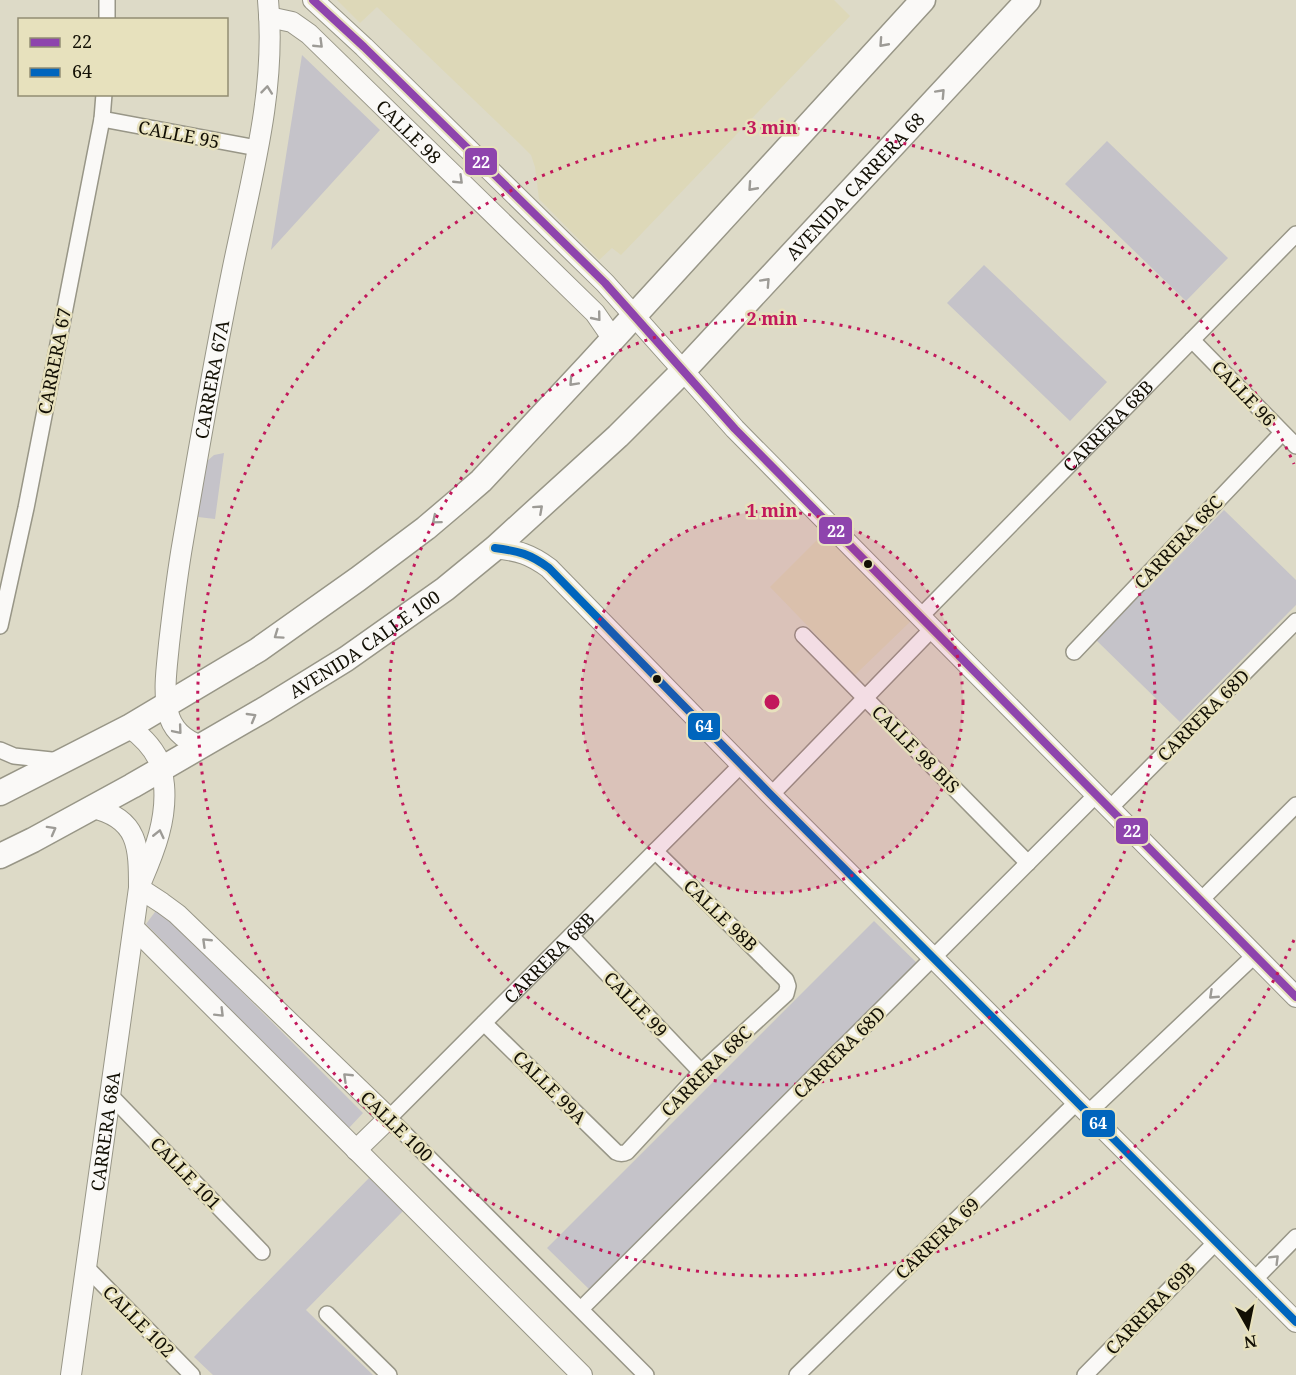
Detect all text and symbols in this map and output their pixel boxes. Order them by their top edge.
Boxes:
legend [18,18,228,96]
text: 22 [72,29,92,53]
one-way arrow [312,36,323,47]
one-way arrow [879,36,890,47]
text: 64 [72,59,92,83]
one-way arrow [260,86,273,95]
one-way arrow [934,89,945,100]
street label: CALLE 98 [371,94,447,169]
street label: AVENIDA CARRERA 68 [780,107,929,265]
street label: CALLE 95 [136,114,222,154]
text: 3 min [747,115,797,139]
line badge: 22 [464,147,498,176]
text: 22 [472,151,490,173]
one-way arrow [451,172,462,183]
one-way arrow [748,181,759,191]
one-way arrow [759,279,770,289]
street label: CARRERA 67 [32,306,76,416]
text: 2 min [747,306,797,330]
one-way arrow [590,310,601,321]
street label: CARRERA 67A [189,318,234,441]
street label: CALLE 96 [1207,355,1281,431]
one-way arrow [569,375,580,386]
street label: CARRERA 68B [1057,375,1158,477]
street label: CARRERA 68C [1129,490,1227,594]
text: 1 min [747,498,797,522]
one-way arrow [532,505,543,516]
one-way arrow [431,512,442,523]
line badge: 22 [818,516,853,545]
text: 22 [827,520,845,542]
unlabelled marker [862,558,874,570]
street label: AVENIDA CALLE 100 [284,584,445,703]
one-way arrow [274,628,285,639]
street label: CARRERA 68D [1152,664,1254,766]
unlabelled marker [651,673,663,685]
centre of rings [762,692,782,712]
street label: CALLE 98 BIS [867,700,965,798]
line badge: 64 [687,712,721,741]
one-way arrow [246,713,256,724]
text: 64 [695,715,713,737]
one-way arrow [171,723,182,734]
line badge: 22 [1115,817,1149,845]
text: 22 [1123,820,1141,842]
one-way arrow [46,826,56,837]
one-way arrow [152,829,165,839]
street label: CALLE 98B [679,874,763,956]
street label: CARRERA 68B [498,907,600,1008]
one-way arrow [203,938,213,949]
street label: CALLE 99 [599,966,673,1042]
one-way arrow [1209,988,1220,999]
street label: CARRERA 68D [788,1001,890,1103]
one-way arrow [212,1006,223,1017]
street label: CARRERA 68C [655,1020,757,1122]
street label: CALLE 99A [508,1045,592,1129]
street label: CARRERA 68A [85,1070,125,1193]
one-way arrow [343,1073,354,1084]
street label: CALLE 100 [355,1085,439,1167]
line badge: 64 [1081,1109,1116,1138]
text: 64 [1089,1112,1107,1134]
street label: CALLE 101 [145,1131,227,1215]
street label: CARRERA 69 [890,1192,984,1284]
one-way arrow [1268,1255,1279,1265]
street label: CARRERA 69B [1100,1257,1200,1359]
street label: CALLE 102 [98,1280,180,1362]
north arrow [1218,1297,1278,1357]
text: N [1242,1330,1258,1354]

